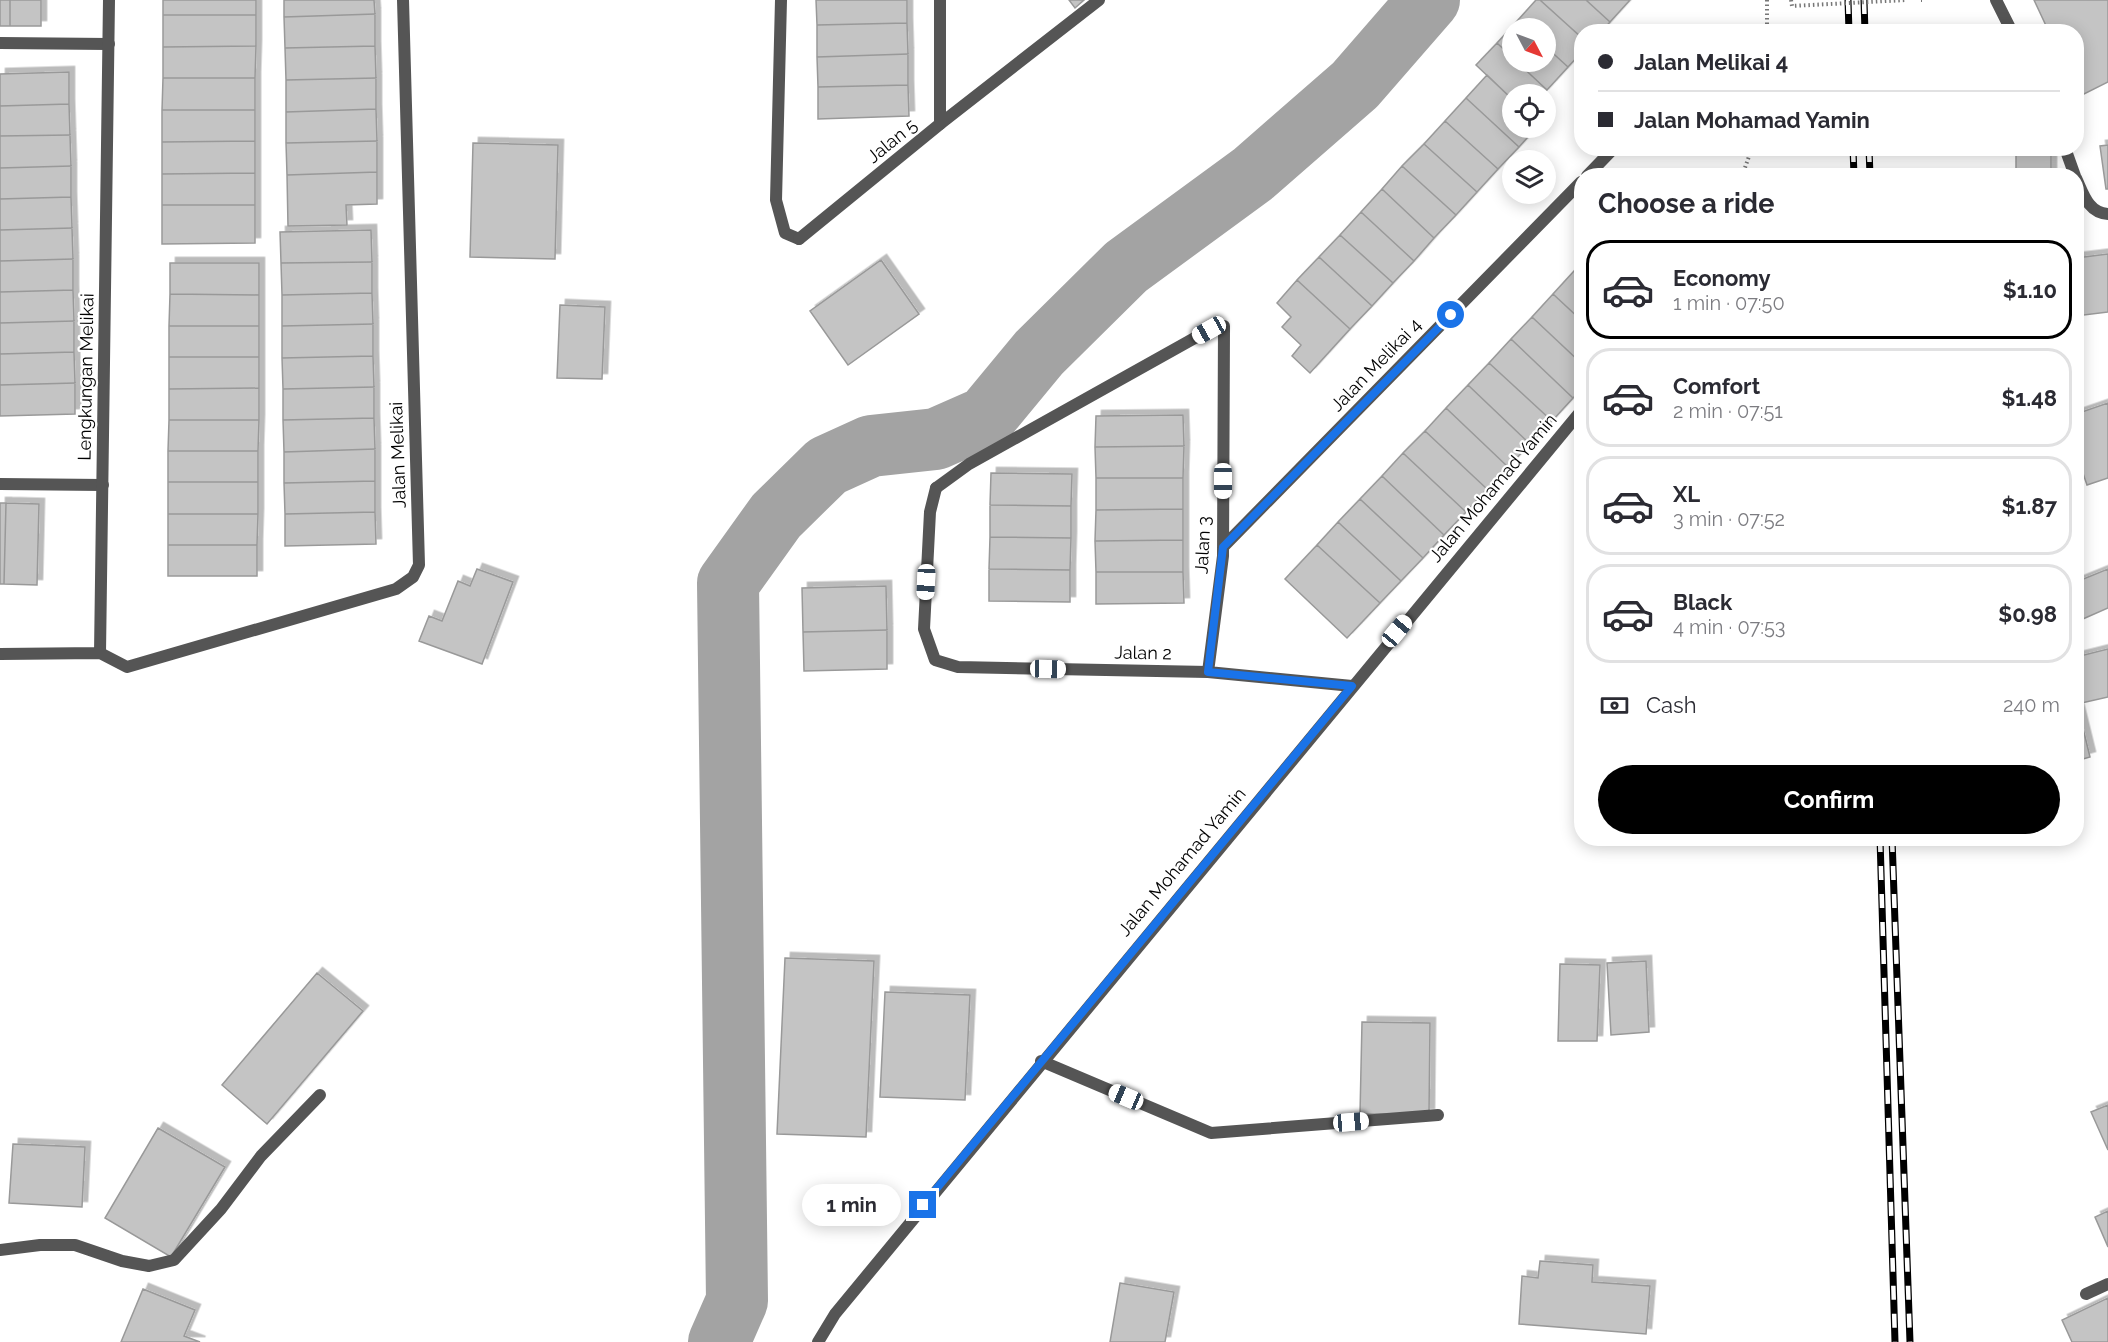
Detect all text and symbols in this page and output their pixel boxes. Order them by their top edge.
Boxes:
north arrow [1502,18,1556,72]
map controls [1502,18,1556,204]
text: Jalan Melikai 4 [1634,49,1788,75]
button: locate [1502,84,1556,138]
text: Jalan Mohamad Yamin [1634,107,1870,133]
street label: Jalan 5 [863,114,921,167]
button: layers [1502,150,1556,204]
text: Choose a ride [1598,188,1774,219]
icon: car [1601,263,1655,317]
text: Economy [1673,265,1771,291]
text: $1.10 [2003,277,2057,303]
text: 1 min · 07:50 [1673,291,1785,315]
street label: Lengkungan Melikai [74,293,97,461]
route start [1437,301,1464,328]
car [1189,313,1229,347]
street label: Jalan Melikai 4 [1326,314,1425,415]
icon: car [1601,371,1655,425]
text: Comfort [1673,373,1760,399]
text: $1.48 [2001,385,2057,411]
text: 2 min · 07:51 [1673,399,1783,423]
street label: Jalan Melikai [385,401,410,509]
street label: Jalan Mohamad Yamin [1424,409,1561,566]
car [1214,463,1232,499]
icon: car [1601,479,1655,533]
text: XL [1673,481,1700,507]
text: $1.87 [2002,493,2057,519]
text: 3 min · 07:52 [1673,507,1785,531]
street label: Jalan 3 [1191,516,1214,574]
car [916,564,936,600]
icon: car [1601,587,1655,641]
text: Black [1673,589,1732,615]
text: $0.98 [1998,601,2057,627]
car [1379,611,1415,651]
text: 4 min · 07:53 [1673,615,1786,639]
street label: Jalan 2 [1114,642,1172,664]
car [1030,660,1066,678]
icon: cash [1598,689,1631,722]
text: Cash [1646,692,1697,718]
text: 240 m [2003,693,2060,717]
button: Confirm [1598,765,2060,834]
street label: Jalan Mohamad Yamin [1113,783,1250,940]
car [1106,1082,1146,1112]
car [1332,1111,1370,1133]
callout: 1 min [803,1184,902,1226]
route end [909,1191,936,1218]
text: 1 min [826,1193,877,1217]

